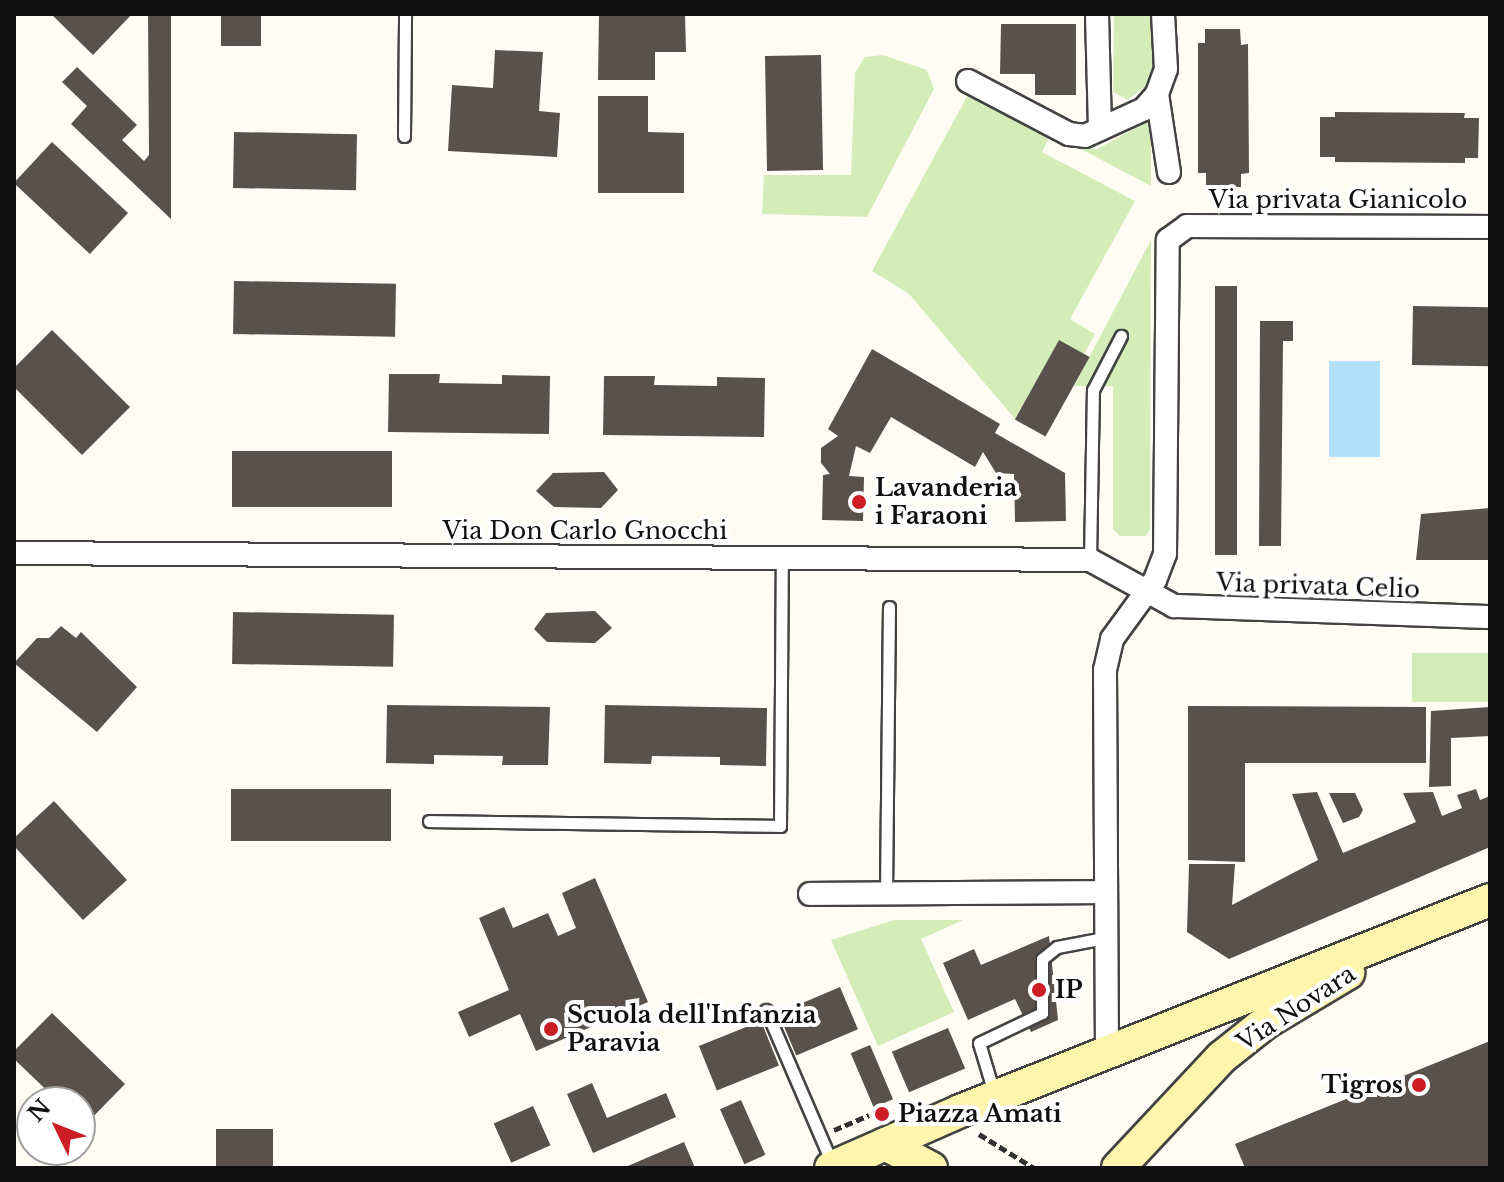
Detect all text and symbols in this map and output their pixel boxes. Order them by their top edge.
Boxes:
street label: Via privata Gianicolo [1209,186,1467,214]
place label: Lavanderia i Faraoni [875,474,1017,530]
marker: Lavanderia i Faraoni [850,493,868,511]
street label: Via Don Carlo Gnocchi [442,517,728,545]
street label: Via privata Celio [1215,568,1421,604]
street label: Via Novara [1231,959,1361,1057]
place label: IP [1055,976,1083,1004]
marker: IP [1030,981,1048,999]
place label: Scuola dell'Infanzia Paravia [567,1001,817,1057]
marker: Scuola dell'Infanzia Paravia [542,1020,560,1038]
place label: Tigros [1321,1071,1403,1099]
marker: Tigros [1410,1076,1428,1094]
north arrow [16,1086,96,1166]
text: N [23,1094,56,1127]
place label: Piazza Amati [898,1100,1063,1128]
marker: Piazza Amati [873,1105,891,1123]

